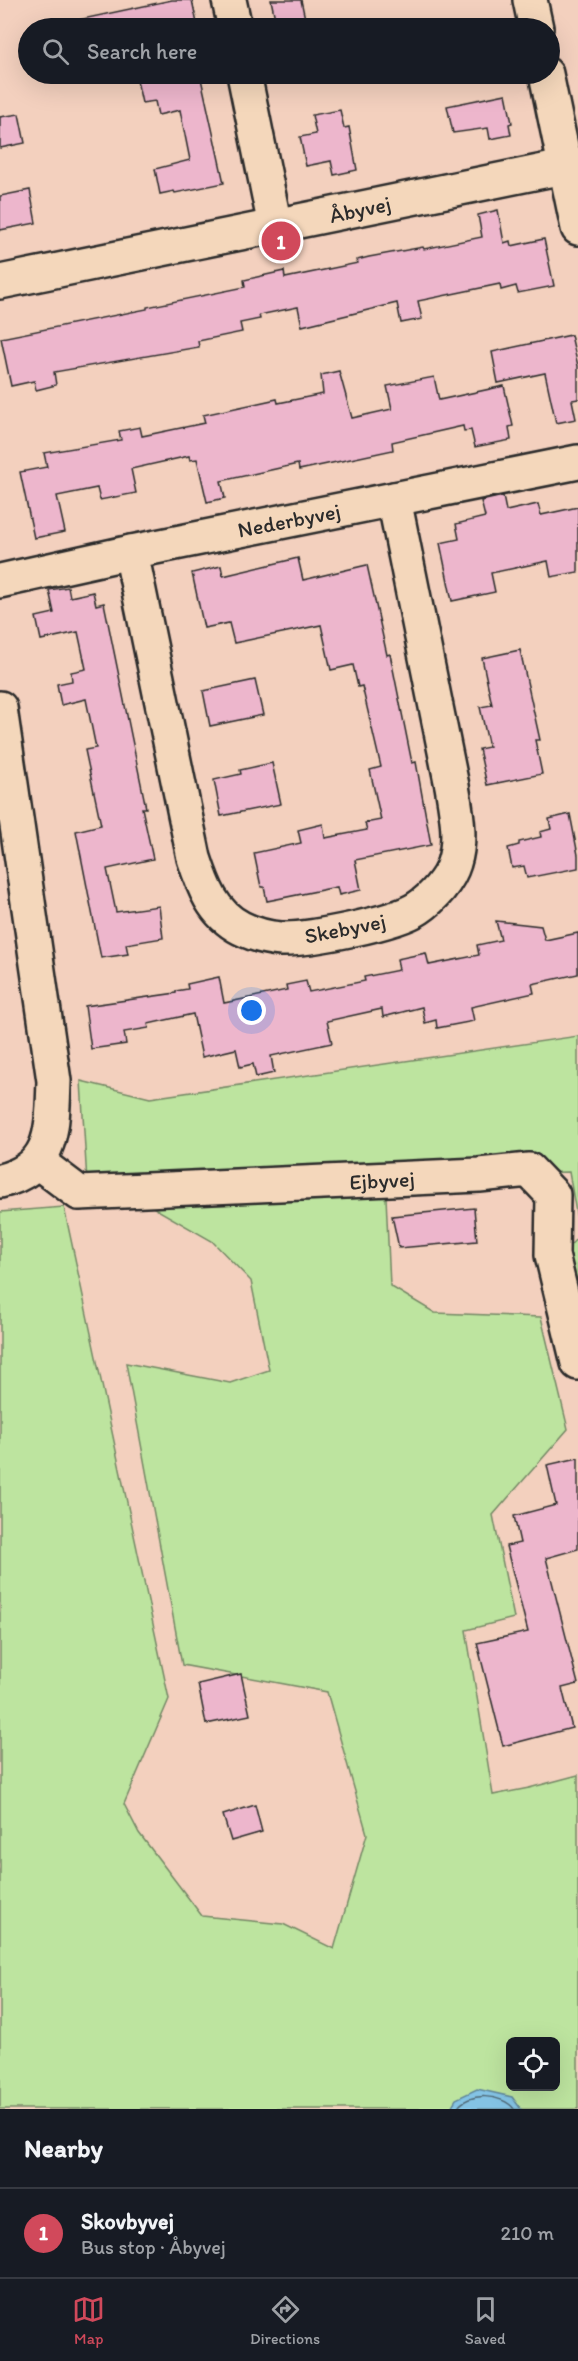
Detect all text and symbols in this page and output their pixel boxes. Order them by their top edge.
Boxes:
search box [18,18,560,84]
icon: search [39,35,72,68]
text: Search here [87,38,197,65]
street label: Åbyvej [327,190,393,229]
pin: 1 [262,218,300,264]
street label: Nederbyvej [235,497,343,544]
street label: Skebyvej [302,907,388,950]
your location [237,996,266,1025]
street label: Ejbyvej [349,1165,415,1196]
map controls [506,2037,560,2091]
button: locate [506,2037,560,2091]
text: Nearby [24,2132,103,2164]
text: Skovbyvej [81,2208,174,2235]
text: 1 [39,2221,48,2245]
text: 210 m [501,2221,554,2245]
text: Bus stop · Åbyvej [81,2235,226,2259]
tab: Map [72,2293,105,2348]
tab: Directions [250,2293,320,2348]
tab: Saved [465,2293,506,2348]

